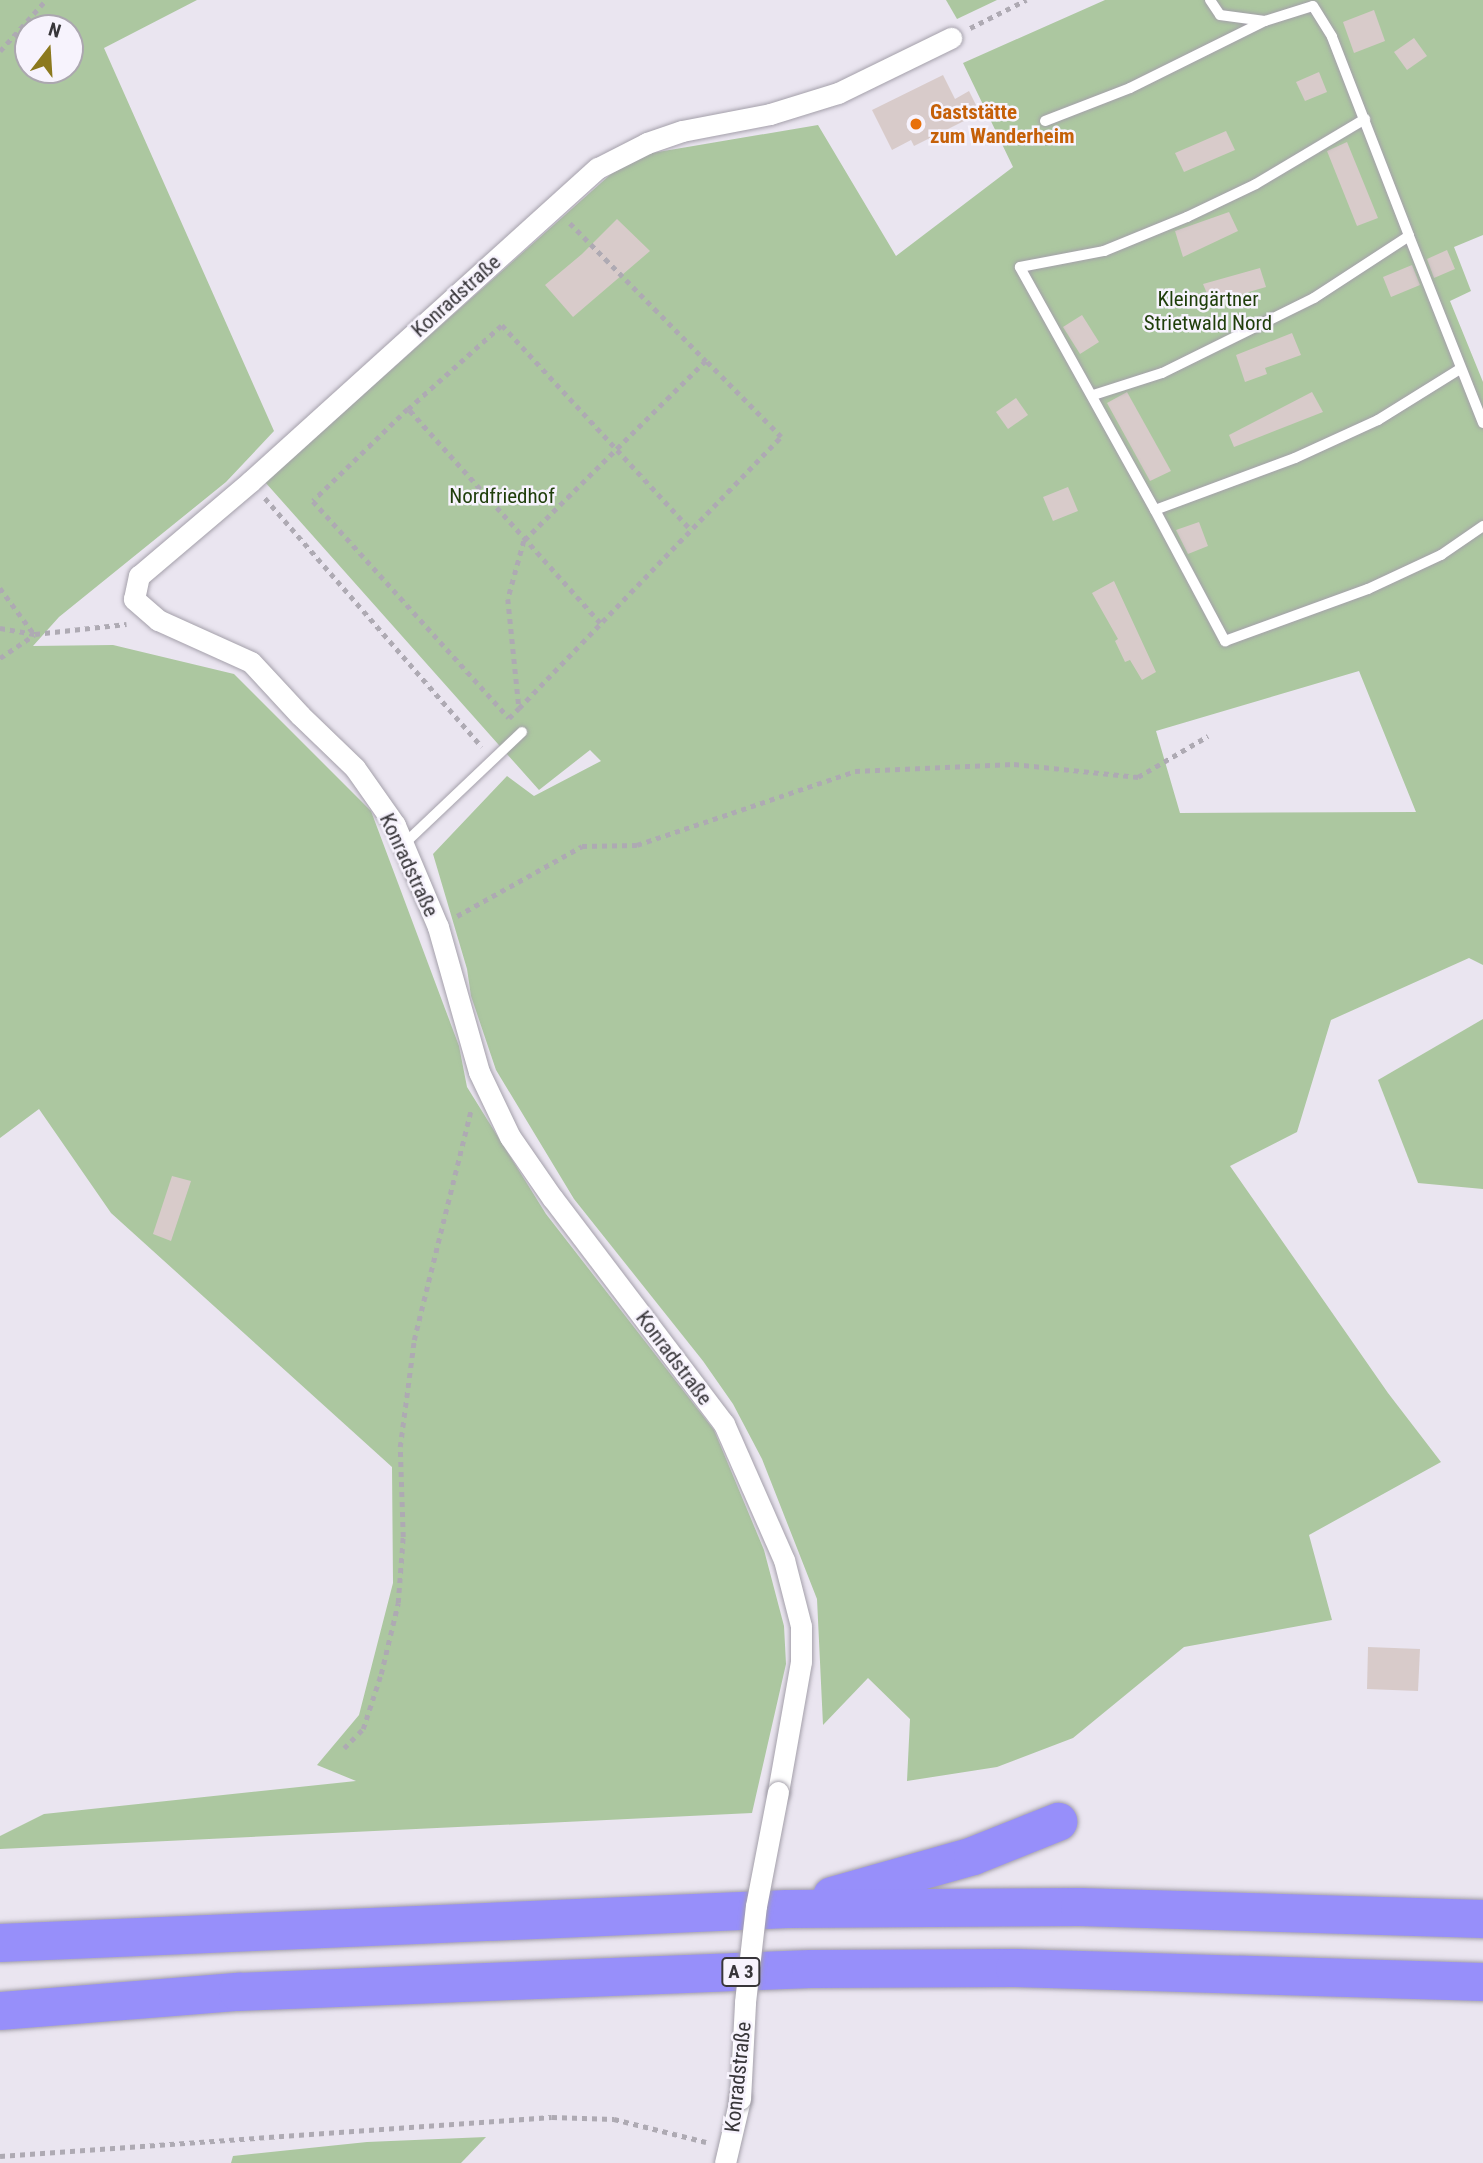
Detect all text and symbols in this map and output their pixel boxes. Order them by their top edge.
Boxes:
north arrow [14,14,84,84]
text: N [46,18,64,43]
place label: Gaststätte zum Wanderheim [930,99,1075,149]
marker: Gaststätte zum Wanderheim [908,116,924,132]
street label: Konradstraße [406,250,506,342]
park label: Kleingärtner Strietwald Nord [1144,286,1272,336]
park label: Nordfriedhof [449,483,555,509]
street label: Konradstraße [374,809,444,921]
street label: Konradstraße [631,1306,717,1410]
road number: A 3 [720,1956,762,1988]
street label: Konradstraße [720,2020,756,2134]

